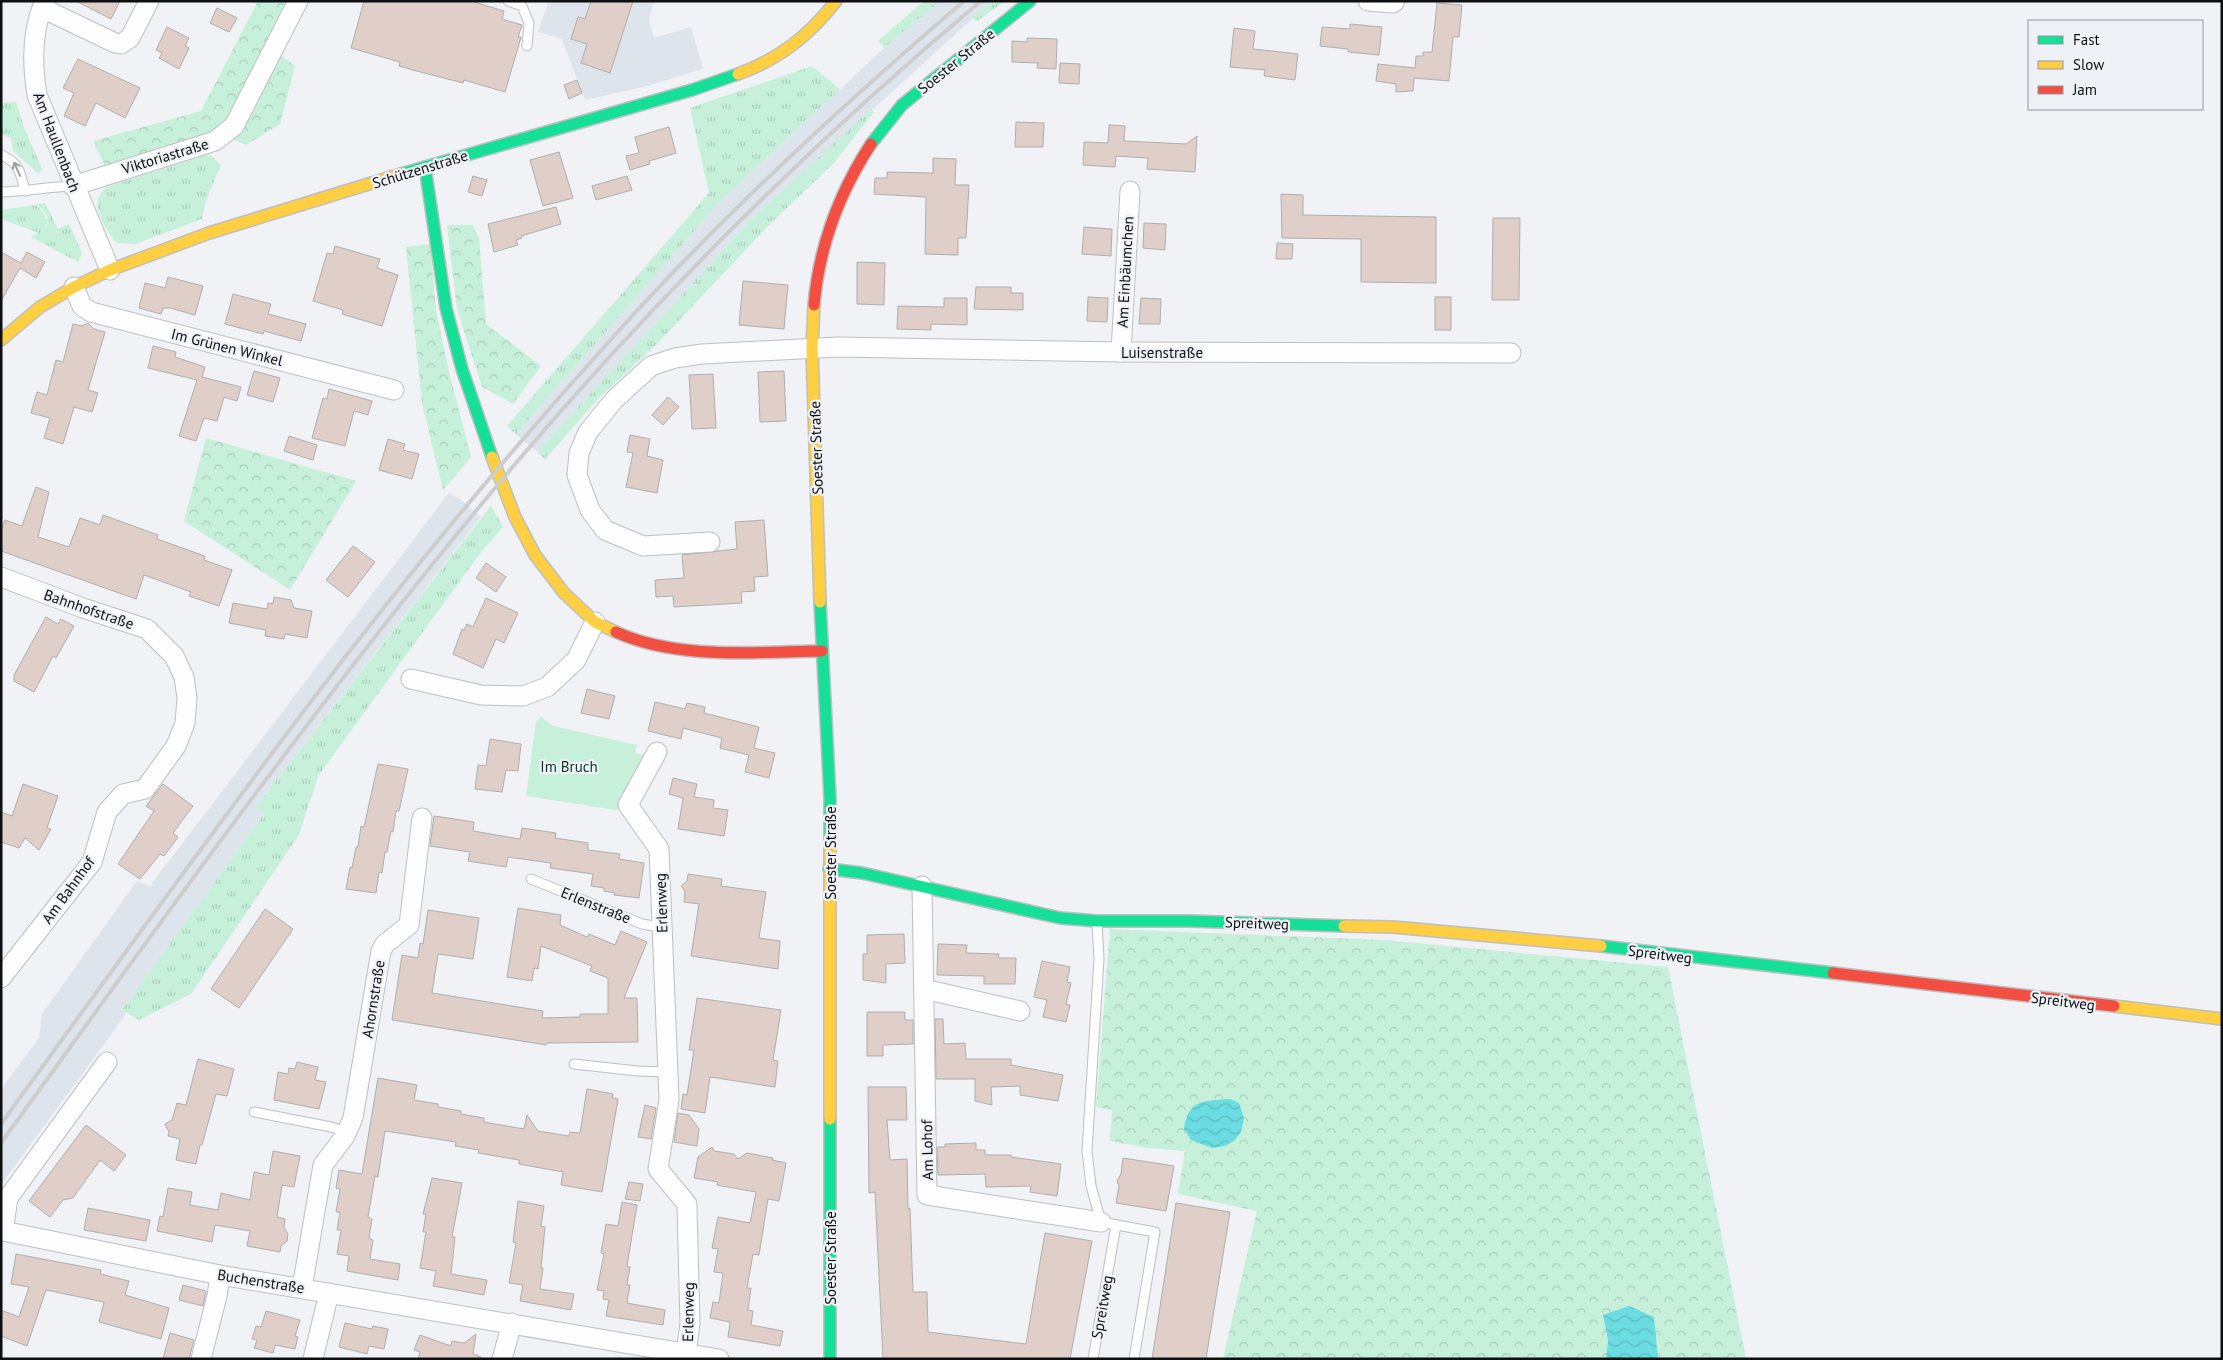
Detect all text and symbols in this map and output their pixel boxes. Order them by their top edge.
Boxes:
legend [2028,20,2203,110]
street label: Soester Straße [914,24,998,98]
text: Fast [2073,30,2100,49]
text: Slow [2073,55,2104,74]
text: Jam [2072,80,2097,99]
street label: Am Haullenbach [29,89,85,195]
street label: Viktoriastraße [118,134,211,178]
street label: Schützenstraße [370,145,470,193]
one-way arrow [12,162,22,177]
street label: Am Einbäumchen [1113,216,1137,328]
street label: Im Grünen Winkel [169,324,285,370]
street label: Luisenstraße [1121,343,1203,362]
street label: Soester Straße [805,401,827,495]
street label: Bahnhofstraße [42,585,136,633]
park label: Im Bruch [540,757,598,776]
street label: Soester Straße [821,806,840,900]
street label: Am Bahnhof [37,852,99,927]
street label: Erlenweg [650,873,672,933]
street label: Erlenstraße [558,882,634,928]
street label: Spreitweg [1225,912,1289,934]
street label: Spreitweg [1627,941,1693,967]
street label: Ahornstraße [357,959,389,1039]
street label: Spreitweg [2030,988,2096,1014]
street label: Am Lohof [917,1118,937,1181]
street label: Soester Straße [821,1211,840,1305]
street label: Buchenstraße [216,1265,306,1297]
street label: Spreitweg [1087,1274,1117,1340]
street label: Erlenweg [678,1282,698,1342]

